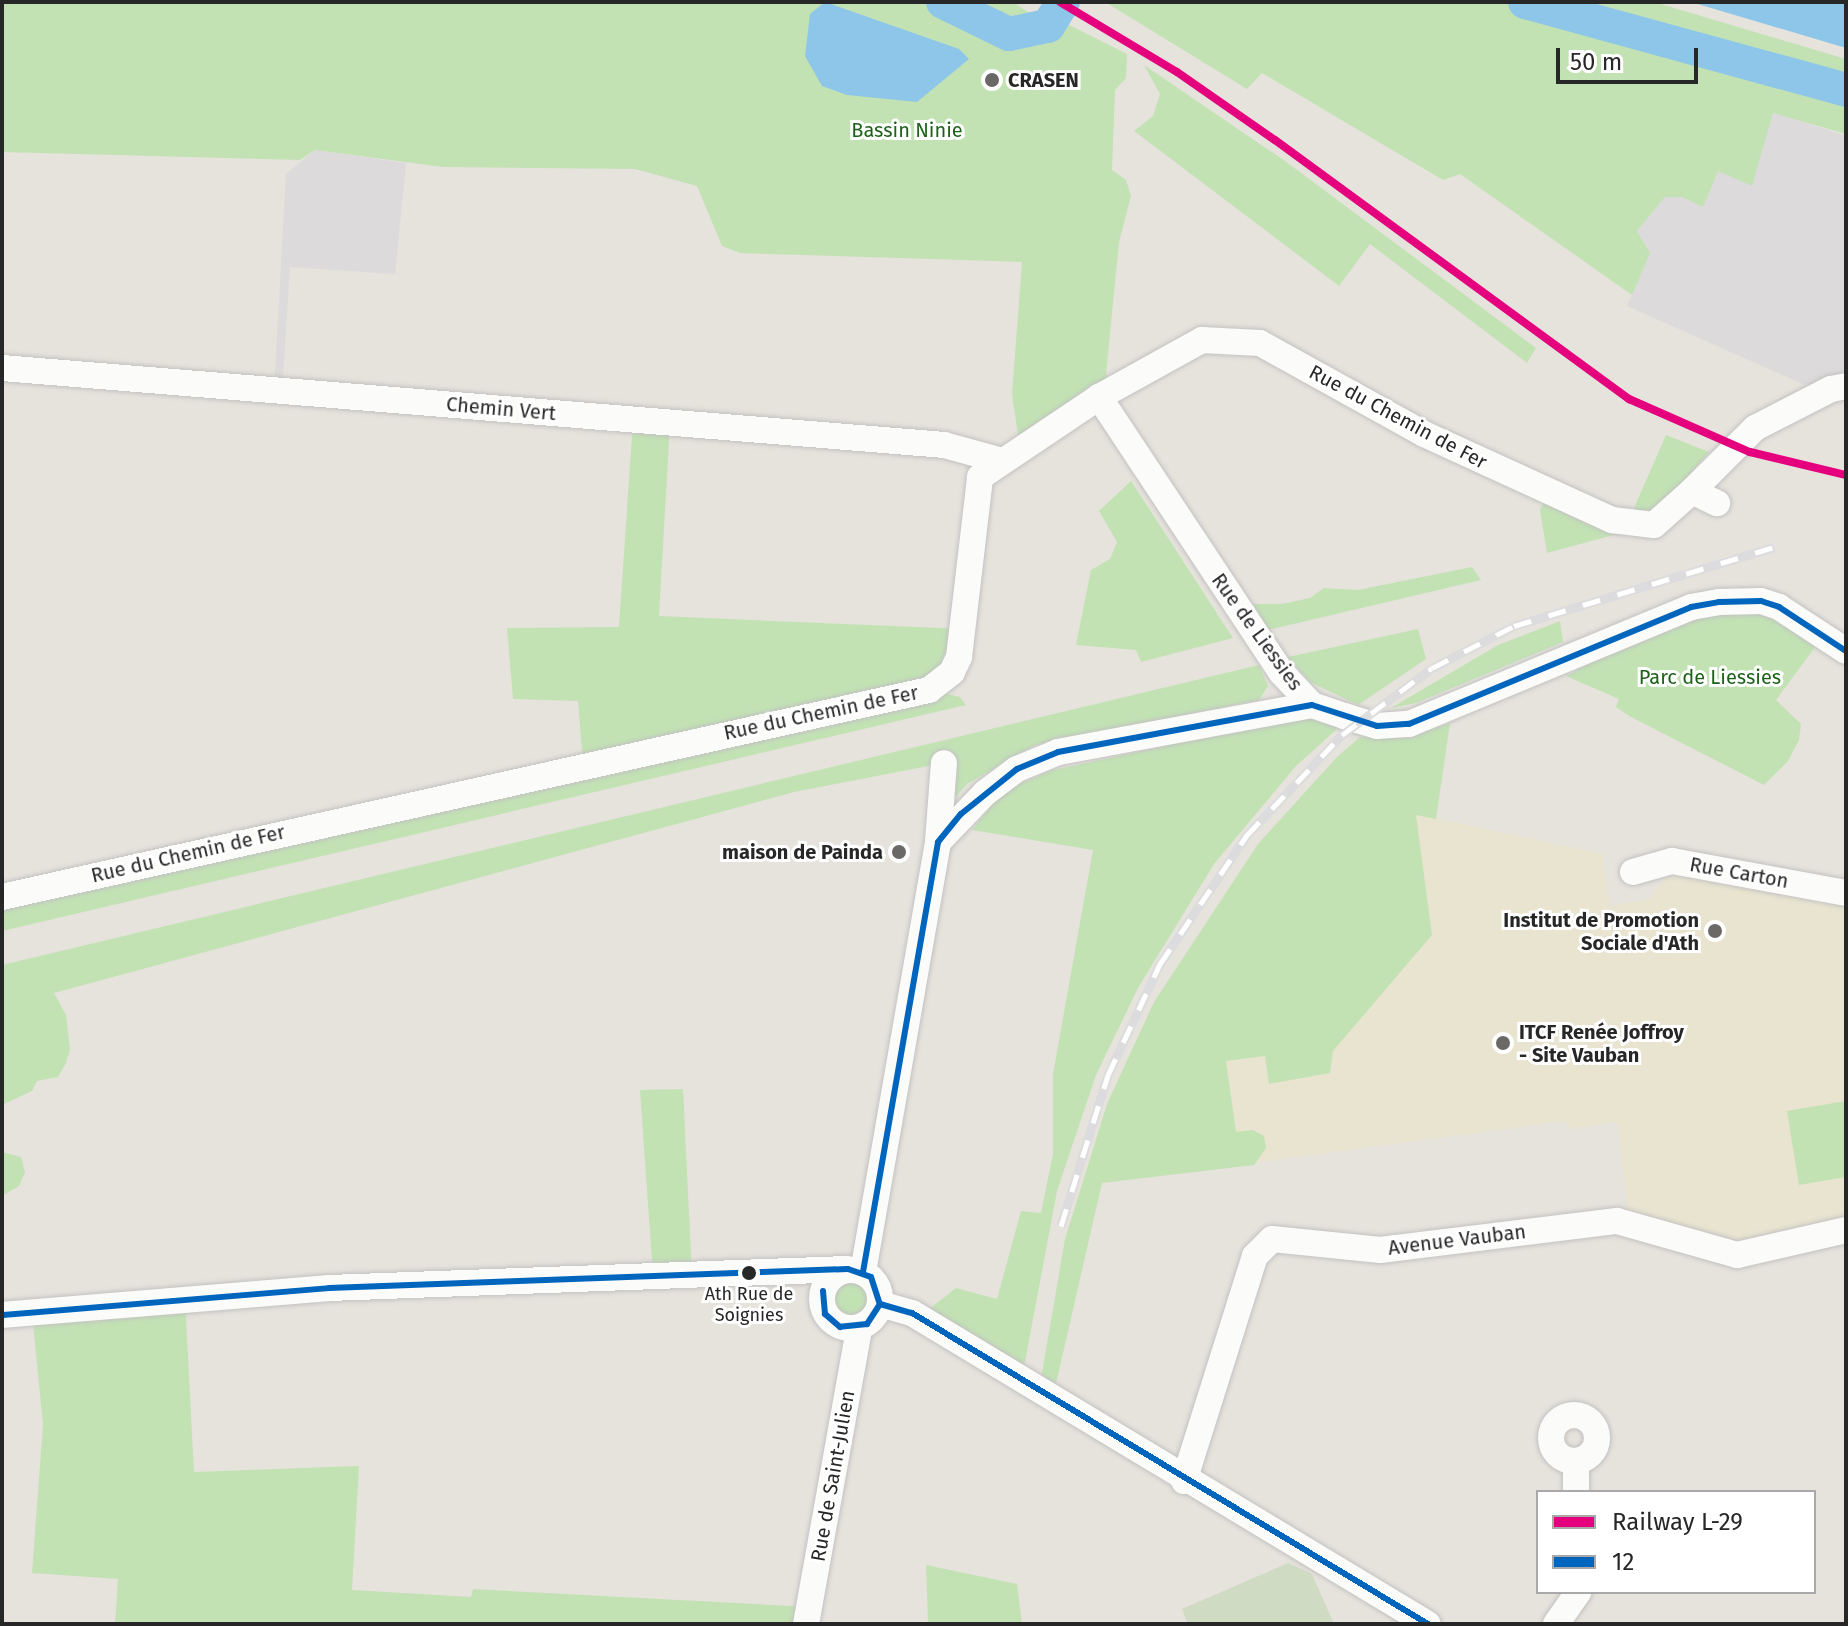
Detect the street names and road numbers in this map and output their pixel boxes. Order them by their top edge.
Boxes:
street label: Rue du Chemin de Fer [1305,360,1491,474]
street label: Chemin Vert [445,392,557,426]
street label: Rue de Liessies [1206,569,1308,695]
street label: Rue du Chemin de Fer [722,681,920,745]
street label: Rue du Chemin de Fer [89,820,287,888]
street label: Rue Carton [1688,853,1790,893]
street label: Avenue Vauban [1387,1220,1527,1260]
street label: Rue de Saint-Julien [806,1389,860,1563]

